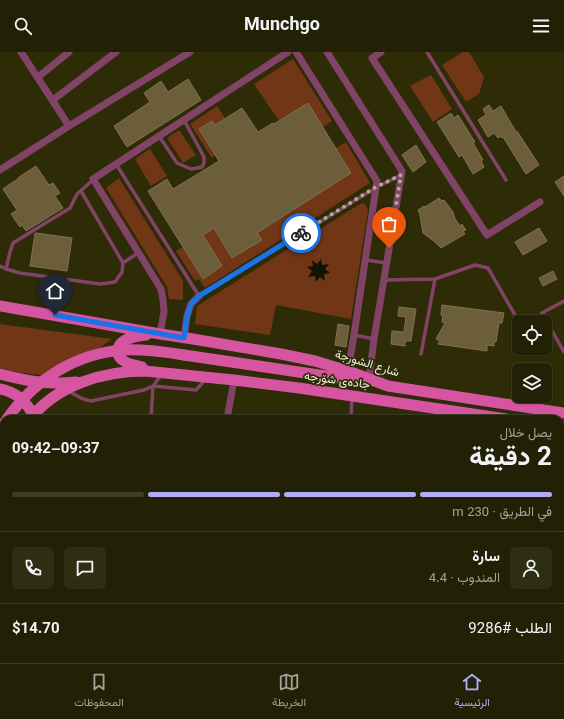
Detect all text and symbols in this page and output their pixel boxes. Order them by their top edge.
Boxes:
text: Munchgo [244,12,320,40]
icon: search [12,15,34,37]
icon: menu [530,15,552,37]
pin [372,207,406,248]
courier [281,213,321,253]
icon: bag [378,213,400,235]
icon: bike [290,222,312,244]
pin [38,274,72,315]
icon: home [44,280,66,302]
map controls [512,315,552,403]
button: locate [512,315,552,355]
street label: شارع الشورجة [333,346,401,382]
button: layers [512,363,552,403]
street label: جادەی شۆرجە [303,367,371,395]
text: يصل خلال [500,424,552,444]
text: 09:37–09:42 [12,438,100,461]
text: 2 دقيقة [469,438,552,479]
text: في الطريق · 230 m [452,503,552,523]
text: سارة [472,546,500,569]
button: phone [12,547,54,589]
button: chat [64,547,106,589]
button: person [510,547,552,589]
text: المندوب · 4.4 [429,569,500,589]
text: $14.70 [12,618,60,641]
text: الطلب #9286 [468,618,552,641]
tab: المحفوظات [74,671,124,712]
tab: الخريطة [272,671,306,712]
tab: الرئيسية [454,671,490,712]

